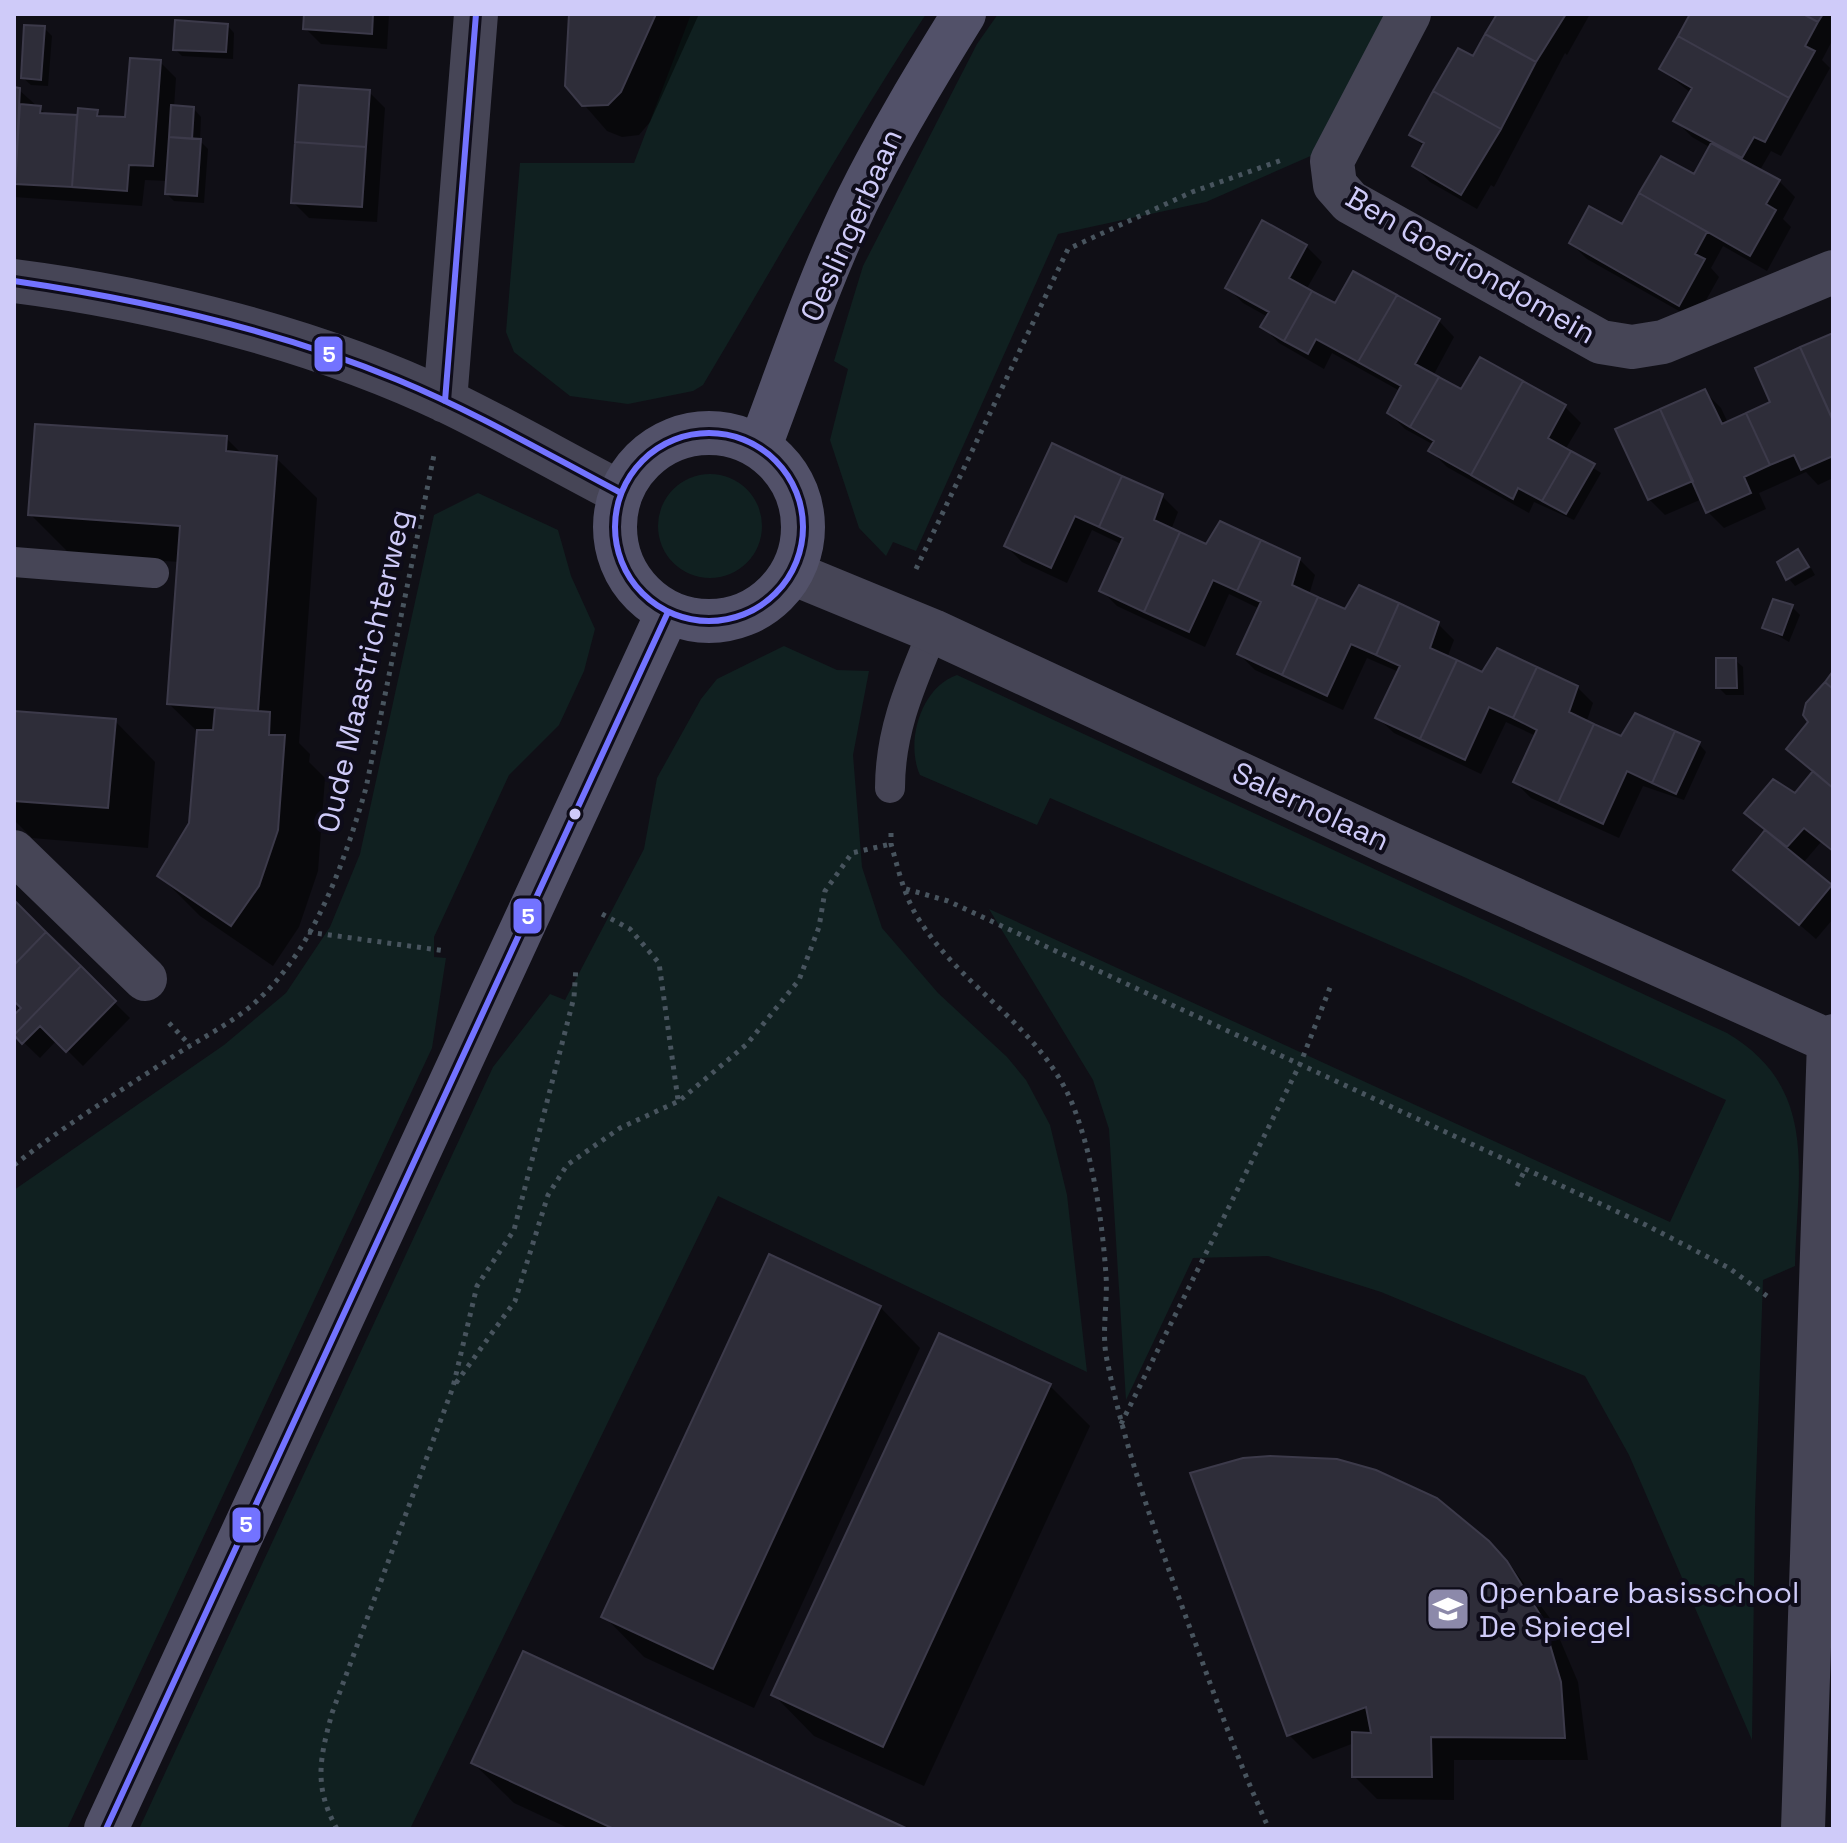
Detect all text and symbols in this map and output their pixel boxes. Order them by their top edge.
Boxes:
street label: Oeslingerbaan [791,122,911,328]
street label: Ben Goeriondomein [1339,177,1603,353]
line badge: 5 [313,335,344,373]
text: 5 [322,340,336,368]
street label: Oude Maastrichterweg [308,506,420,836]
street label: Salernolaan [1226,753,1396,859]
unlabelled marker [567,806,583,822]
line badge: 5 [512,897,543,935]
text: 5 [521,902,535,930]
line badge: 5 [231,1506,262,1544]
text: 5 [239,1510,253,1538]
place label: Openbare basisschool De Spiegel [1479,1573,1799,1646]
school or university icon: Openbare basisschool De Spiegel [1424,1585,1472,1633]

